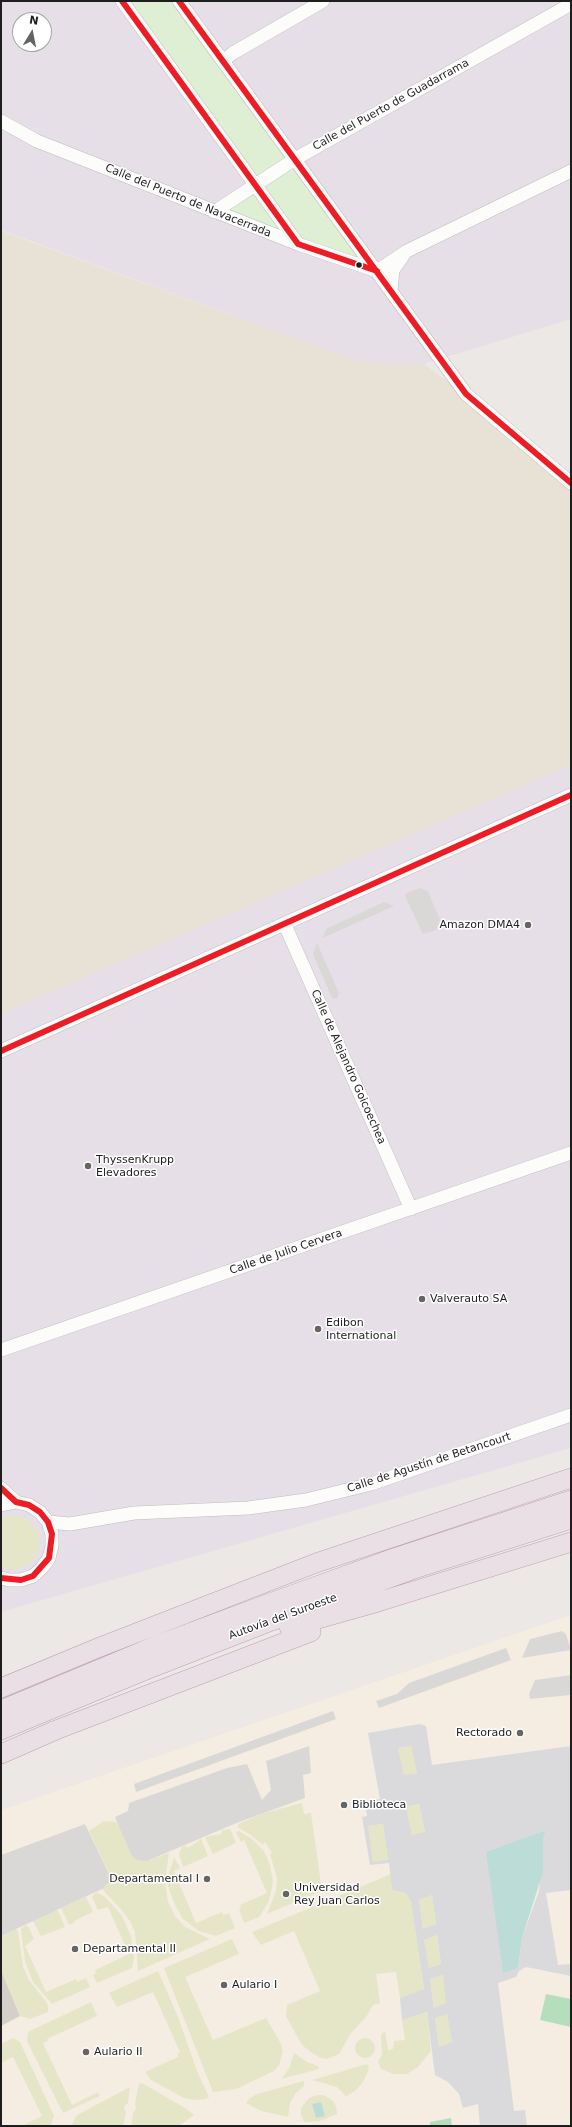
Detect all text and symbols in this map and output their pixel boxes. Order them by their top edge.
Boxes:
north arrow [12,12,52,52]
text: N [28,13,40,28]
street label: Calle del Puerto de Guadarrama [311,56,471,154]
street label: Calle del Puerto de Navacerrada [103,162,273,240]
unlabelled marker [354,260,364,270]
place label: Amazon DMA4 [440,918,520,932]
marker: Amazon DMA4 [523,920,533,930]
street label: Calle de Alejandro Goicoechea [308,988,388,1146]
place label: ThyssenKrupp Elevadores [96,1153,174,1179]
marker: ThyssenKrupp Elevadores [83,1161,93,1171]
street label: Calle de Julio Cervera [228,1227,344,1277]
place label: Valverauto SA [430,1292,507,1306]
marker: Valverauto SA [417,1294,427,1304]
place label: Edibon International [326,1316,396,1342]
marker: Edibon International [313,1324,323,1334]
street label: Calle de Agustín de Betancourt [346,1430,512,1496]
street label: Autovía del Suroeste [227,1591,339,1643]
place label: Rectorado [456,1726,512,1740]
marker: Rectorado [515,1728,525,1738]
place label: Biblioteca [352,1798,406,1812]
marker: Biblioteca [339,1800,349,1810]
place label: Departamental I [109,1872,199,1886]
marker: Departamental I [202,1874,212,1884]
place label: Universidad Rey Juan Carlos [294,1881,380,1907]
marker: Universidad Rey Juan Carlos [281,1889,291,1899]
place label: Departamental II [83,1942,176,1956]
marker: Departamental II [70,1944,80,1954]
place label: Aulario I [232,1978,277,1992]
marker: Aulario I [219,1980,229,1990]
place label: Aulario II [94,2045,143,2059]
marker: Aulario II [81,2047,91,2057]

